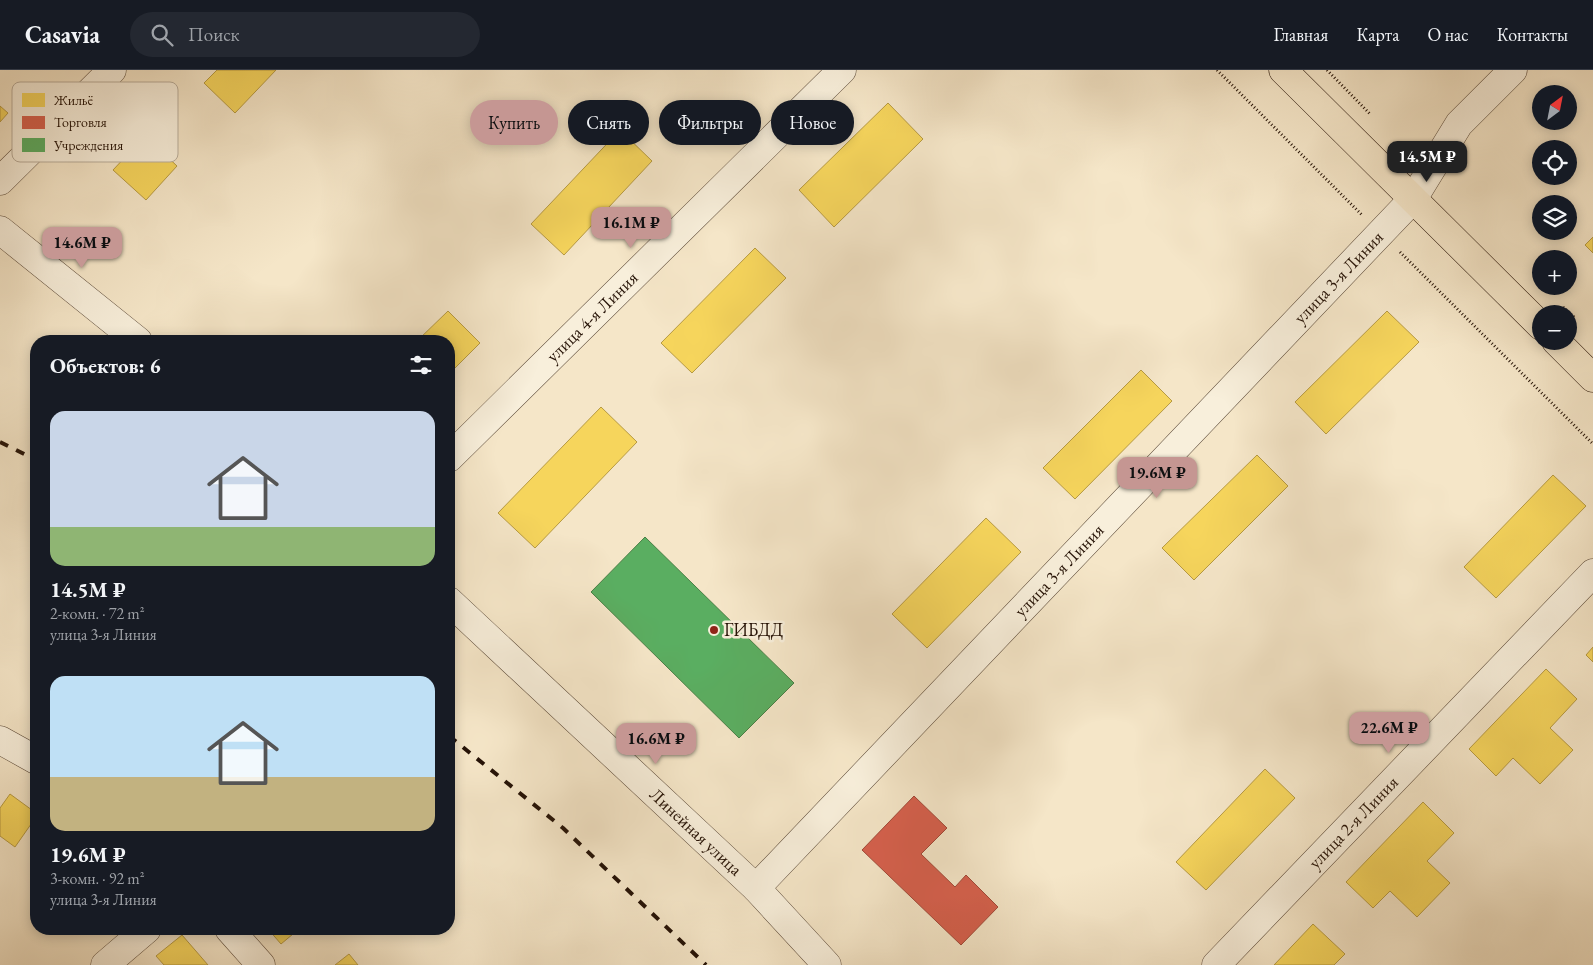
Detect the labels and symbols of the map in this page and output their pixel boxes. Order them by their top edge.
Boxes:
legend [12,82,178,162]
north arrow [1532,85,1578,130]
text: Жильё [53,91,94,109]
text: Торговля [54,113,107,131]
text: Учреждения [53,136,123,154]
pin: 14.5M ₽ [1381,140,1473,183]
pin: 16.1M ₽ [585,206,677,249]
street label: улица 3-я Линия [1288,225,1388,328]
pin: 14.6M ₽ [36,226,128,269]
street label: улица 4-я Линия [541,266,643,367]
pin: 19.6M ₽ [1111,456,1203,499]
street label: улица 3-я Линия [1009,519,1108,621]
place label: ГИБДД [724,618,783,641]
marker: ГИБДД [708,624,720,636]
pin: 22.6M ₽ [1343,712,1435,754]
pin: 16.6M ₽ [610,722,702,765]
street label: улица 2-я Линия [1303,771,1403,873]
street label: Линейная улица [645,783,748,881]

